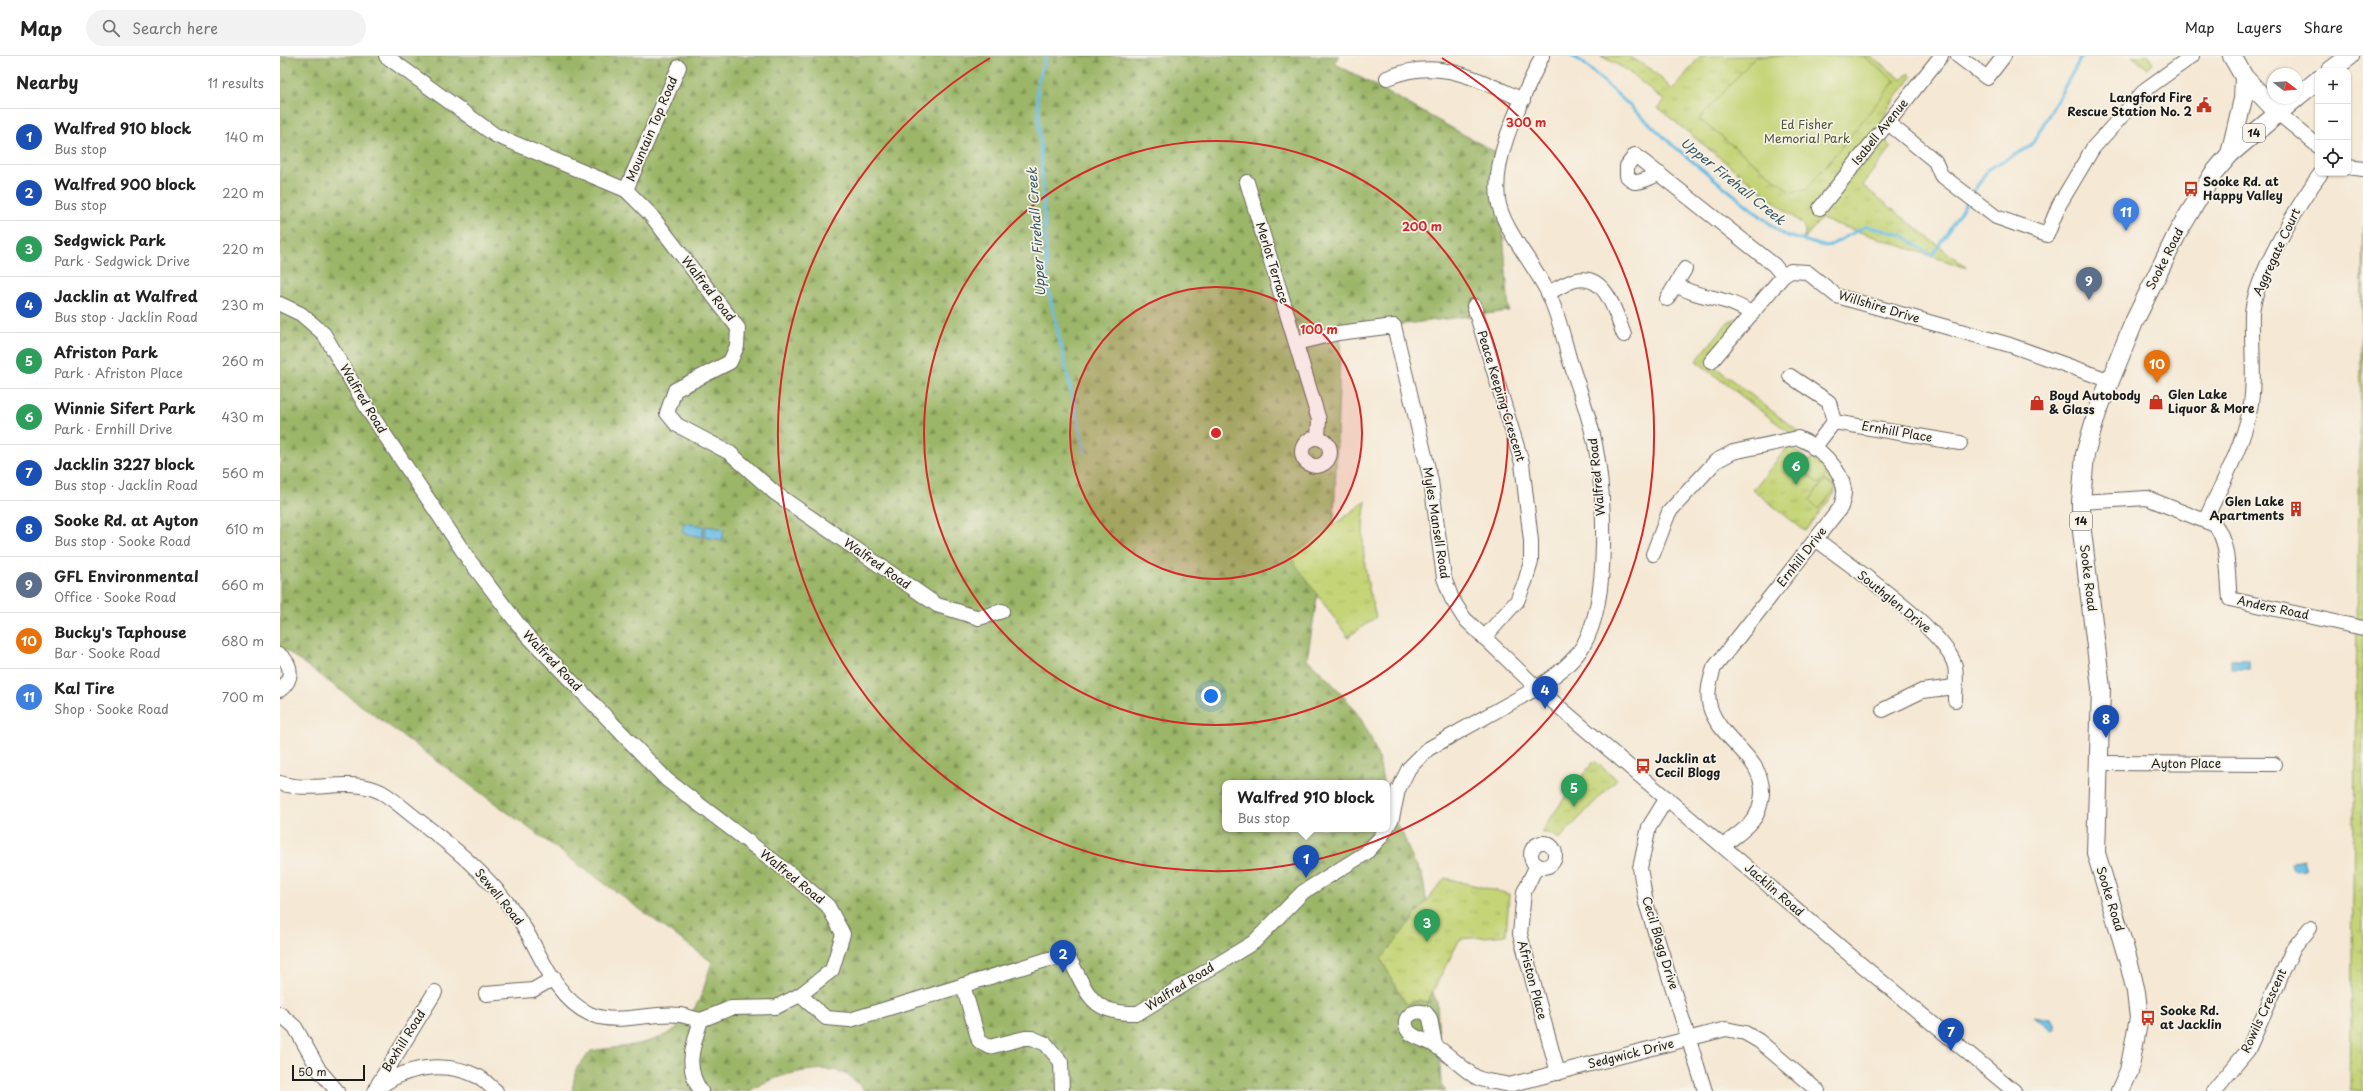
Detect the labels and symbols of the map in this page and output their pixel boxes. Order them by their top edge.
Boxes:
north arrow [2267,68,2303,104]
street label: Mountain Top Road [621,73,681,184]
place label: Langford Fire Rescue Station No. 2 [2067,88,2193,120]
street label: Isabell Avenue [1847,94,1912,168]
public building icon: Langford Fire Rescue Station No. 2 [2195,96,2213,114]
text: 300 m [1506,113,1546,131]
park label: Ed Fisher Memorial Park [1764,115,1850,147]
road number: 14 [2243,124,2265,142]
water label: Upper Firehall Creek [1677,132,1790,229]
water label: Upper Firehall Creek [1021,166,1049,297]
place label: Sooke Rd. at Happy Valley [2203,172,2283,204]
bus stop icon: Sooke Rd. at Happy Valley [2182,180,2200,198]
pin: 11 [2113,198,2139,231]
street label: Aggregate Court [2248,205,2304,298]
text: 200 m [1402,217,1442,235]
street label: Merlot Terrace [1252,220,1294,306]
street label: Sooke Road [2141,225,2187,293]
street label: Walfred Road [678,252,740,325]
pin: 9 [2076,267,2102,300]
street label: Willshire Drive [1836,285,1922,327]
text: 100 m [1300,320,1338,338]
street label: Peace Keeping Crescent [1473,328,1531,464]
pin: 10 [2144,350,2170,383]
street label: Walfred Road [336,360,392,437]
place label: Glen Lake Liquor & More [2168,385,2255,417]
place label: Boyd Autobody & Glass [2049,386,2141,418]
shop icon: Glen Lake Liquor & More [2147,393,2165,411]
shop icon: Boyd Autobody & Glass [2028,394,2046,412]
street label: Ernhill Place [1860,416,1934,446]
centre of rings [1209,426,1223,440]
street label: Walfred Road [1583,437,1609,517]
pin: 6 [1783,452,1809,485]
street label: Myles Mansell Road [1419,466,1455,580]
place label: Glen Lake Apartments [2210,492,2284,524]
building icon: Glen Lake Apartments [2287,500,2305,518]
road number: 14 [2070,512,2092,530]
street label: Ernhill Drive [1772,523,1830,590]
street label: Walfred Road [840,533,915,593]
street label: Sooke Road [2076,543,2102,612]
street label: Southglen Drive [1854,566,1935,637]
street label: Anders Road [2236,591,2311,623]
street label: Walfred Road [519,626,586,695]
pin: 4 [1532,676,1558,709]
your location [1201,686,1221,706]
pin: 8 [2093,705,2119,738]
place label: Jacklin at Cecil Blogg [1655,749,1721,781]
street label: Ayton Place [2151,754,2221,772]
bus stop icon: Jacklin at Cecil Blogg [1634,757,1652,775]
pin: 5 [1561,774,1587,807]
street label: Walfred Road [757,845,829,908]
pin: 1 [1293,845,1319,878]
street label: Jacklin Road [1741,858,1808,920]
street label: Sewell Road [471,864,528,929]
street label: Sooke Road [2093,864,2129,933]
street label: Cecil Blogg Drive [1638,894,1684,992]
pin: 3 [1414,909,1440,942]
street label: Afriston Place [1514,938,1552,1021]
pin: 2 [1050,940,1076,973]
street label: Walfred Road [1141,958,1217,1015]
street label: Rowils Crescent [2236,965,2291,1056]
place label: Sooke Rd. at Jacklin [2160,1001,2222,1033]
street label: Bexhill Road [377,1006,429,1075]
bus stop icon: Sooke Rd. at Jacklin [2139,1009,2157,1027]
pin: 7 [1938,1018,1964,1051]
street label: Sedgwick Drive [1586,1034,1676,1072]
scale bar [292,1063,365,1082]

